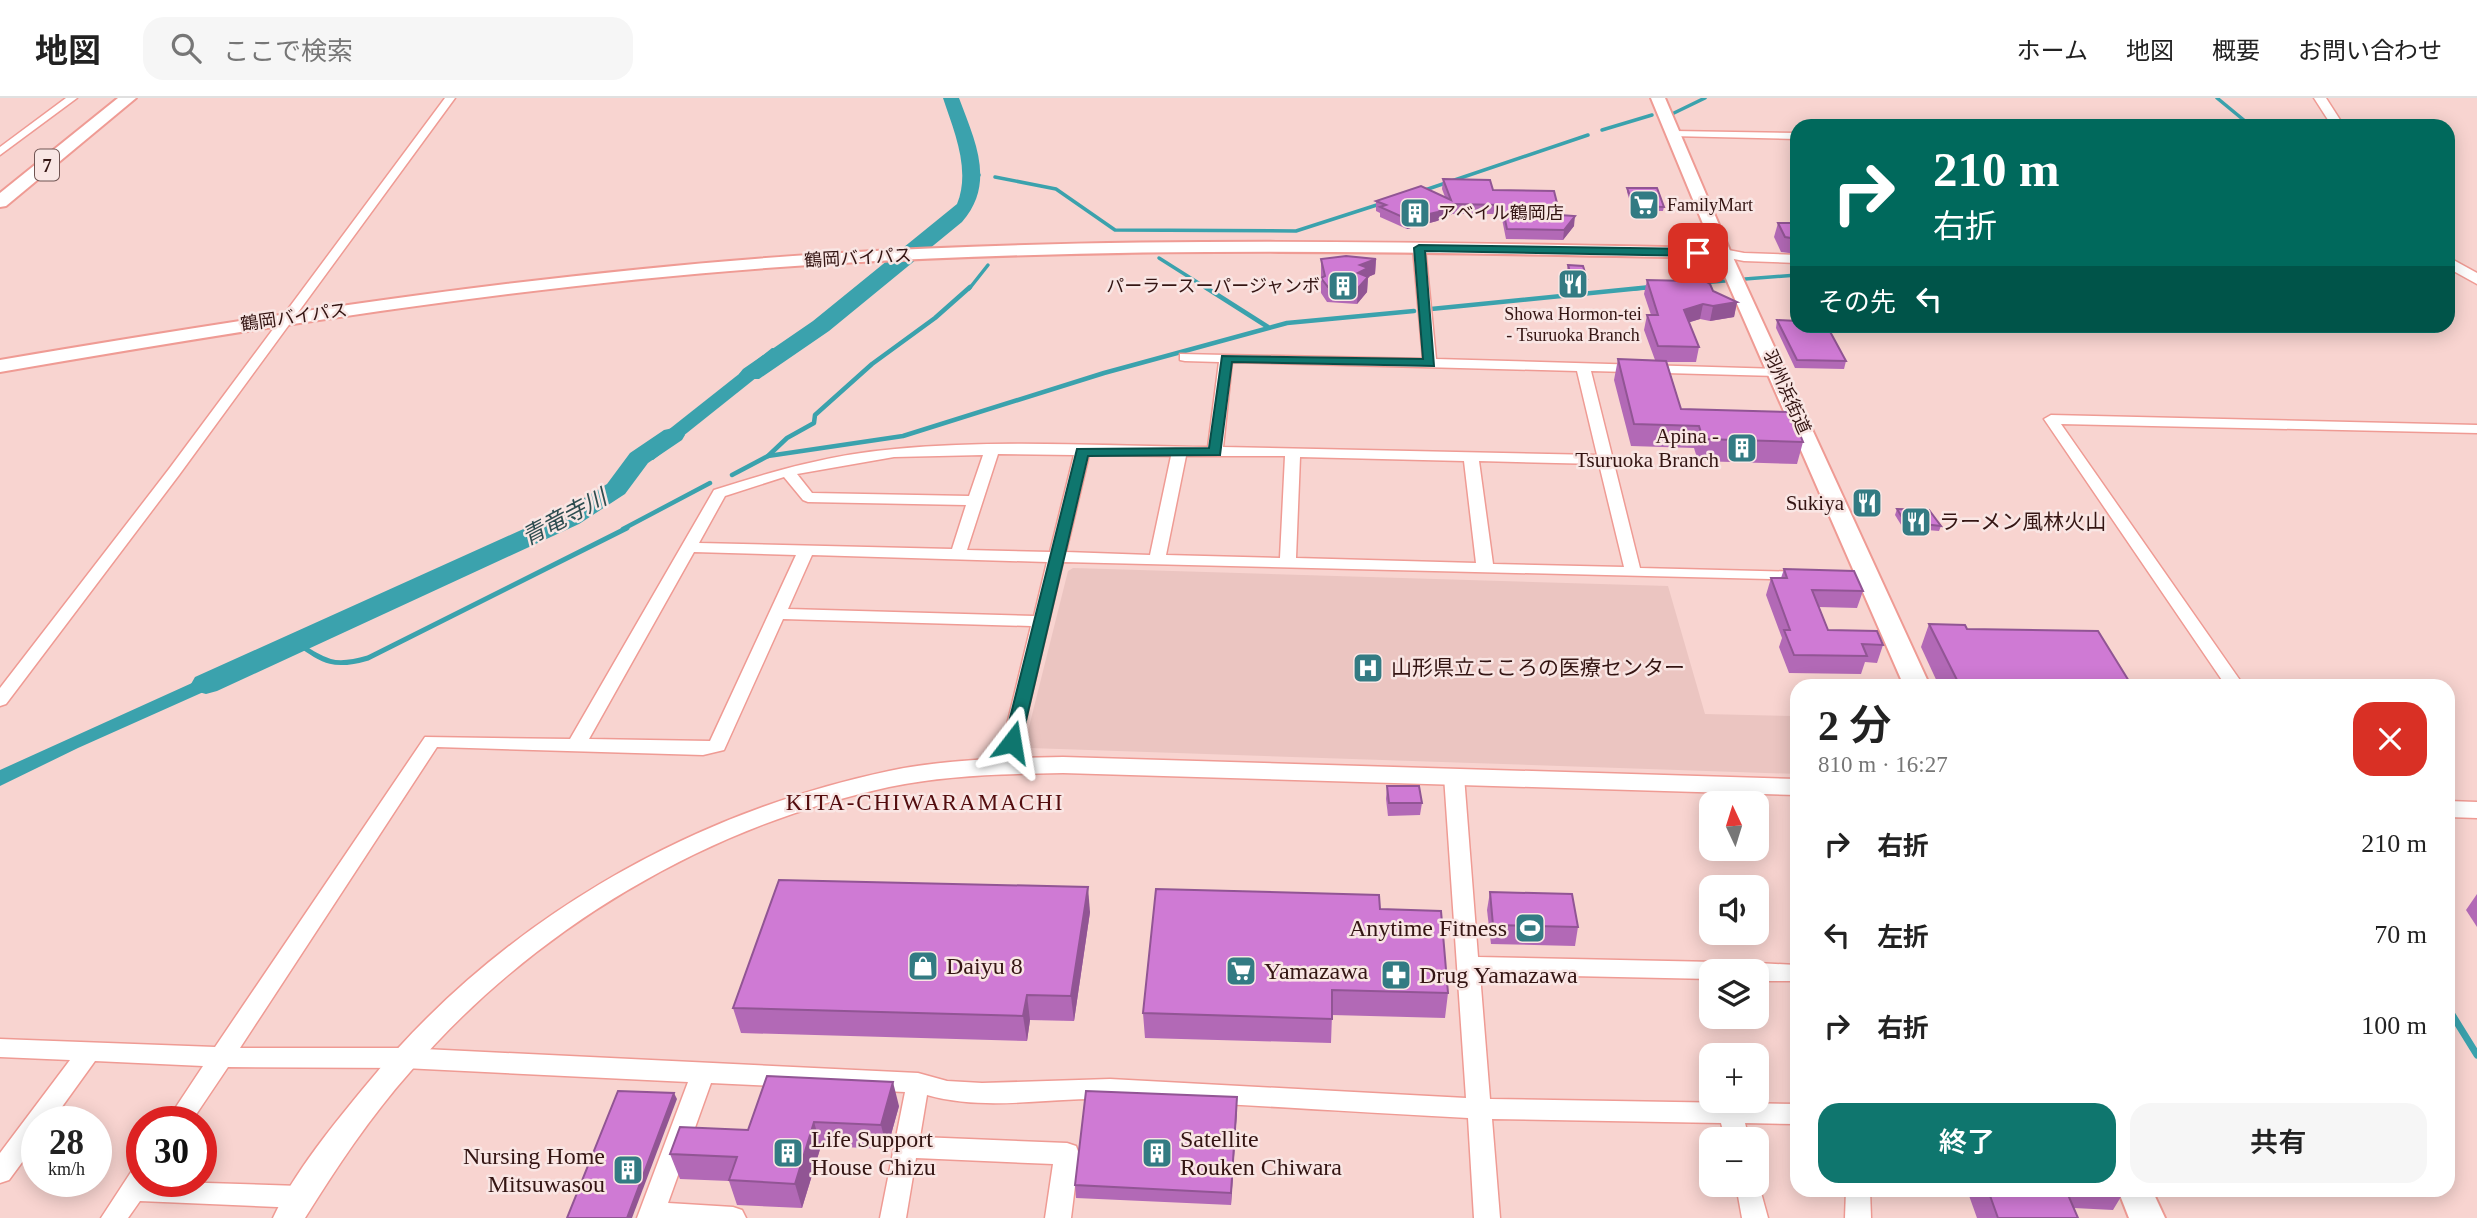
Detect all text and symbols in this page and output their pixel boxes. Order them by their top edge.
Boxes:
search box [143,17,633,80]
icon: search [167,29,205,67]
text: 地図 [35,33,101,69]
text: ここで検索 [223,37,353,66]
text: ホーム [2017,38,2088,64]
text: 地図 [2126,38,2174,64]
text: 概要 [2212,38,2260,64]
text: お問い合わせ [2298,38,2442,64]
text: 210 m [1933,142,2060,197]
icon: right [1818,147,1909,238]
road number: 7 [35,150,59,180]
supermarket icon: FamilyMart [1627,188,1661,222]
place label: FamilyMart [1667,195,1753,215]
building icon: アベイル鶴岡店 [1398,196,1432,230]
place label: アベイル鶴岡店 [1438,203,1564,223]
text: 右折 [1933,208,1997,244]
pin [1668,223,1728,283]
icon: arrive [1679,234,1717,272]
street label: 鶴岡バイパス [804,245,912,271]
restaurant icon: Showa Hormon-tei - Tsuruoka Branch [1556,267,1590,301]
building icon: パーラースーパージャンボ [1326,269,1360,303]
place label: パーラースーパージャンボ [1106,276,1320,296]
icon: left [1910,280,1948,318]
text: その先 [1818,288,1896,317]
street label: 鶴岡バイパス [239,300,349,334]
place label: Showa Hormon-tei - Tsuruoka Branch [1504,304,1642,345]
street label: 羽州浜街道 [1760,347,1814,437]
place label: Apina - Tsuruoka Branch [1575,424,1719,472]
building icon: Apina - Tsuruoka Branch [1725,431,1759,465]
water label: 青竜寺川 [518,483,613,550]
restaurant icon: Sukiya [1850,486,1884,520]
place label: Sukiya [1786,491,1845,515]
restaurant icon: ラーメン風林火山 [1899,505,1933,539]
place label: ラーメン風林火山 [1939,510,2106,534]
hospital icon: 山形県立こころの医療センター [1351,651,1385,685]
place label: 山形県立こころの医療センター [1391,656,1685,680]
button: close [2353,702,2427,776]
text: 2 分 [1818,703,1892,749]
position arrow [975,705,1049,779]
text: 810 m · 16:27 [1818,752,1948,777]
district label: KITA-CHIWARAMACHI [786,790,1064,815]
north arrow [1699,791,1769,861]
map controls [1699,791,1769,1197]
icon: right [1818,825,1856,863]
text: 210 m [2361,829,2427,858]
text: 右折 [1877,832,1929,861]
button: sound [1699,875,1769,945]
sports icon: Anytime Fitness [1513,911,1547,945]
place label: Anytime Fitness [1349,915,1507,941]
icon: left [1818,916,1856,954]
text: 70 m [2374,920,2427,949]
text: 左折 [1877,923,1929,952]
shop icon: Daiyu 8 [906,949,940,983]
place label: Daiyu 8 [946,953,1023,979]
supermarket icon: Yamazawa [1224,954,1258,988]
place label: Yamazawa [1264,958,1369,984]
pharmacy icon: Drug Yamazawa [1379,958,1413,992]
button: layers [1699,959,1769,1029]
place label: Drug Yamazawa [1419,962,1578,988]
icon: right [1818,1007,1856,1045]
text: 100 m [2361,1011,2427,1040]
text: 右折 [1877,1014,1929,1043]
button: + [1699,1043,1769,1113]
button: 終了 [1818,1103,2116,1183]
button: 共有 [2130,1103,2427,1183]
speed limit sign: 30 [126,1106,217,1197]
text: 28 [49,1123,84,1162]
place label: Life Support House Chizu [811,1126,936,1180]
place label: Satellite Rouken Chiwara [1180,1126,1342,1180]
button: − [1699,1127,1769,1197]
building icon: Life Support House Chizu [771,1136,805,1170]
building icon: Satellite Rouken Chiwara [1140,1136,1174,1170]
place label: Nursing Home Mitsuwasou [463,1143,605,1197]
building icon: Nursing Home Mitsuwasou [611,1153,645,1187]
text: km/h [48,1159,85,1179]

